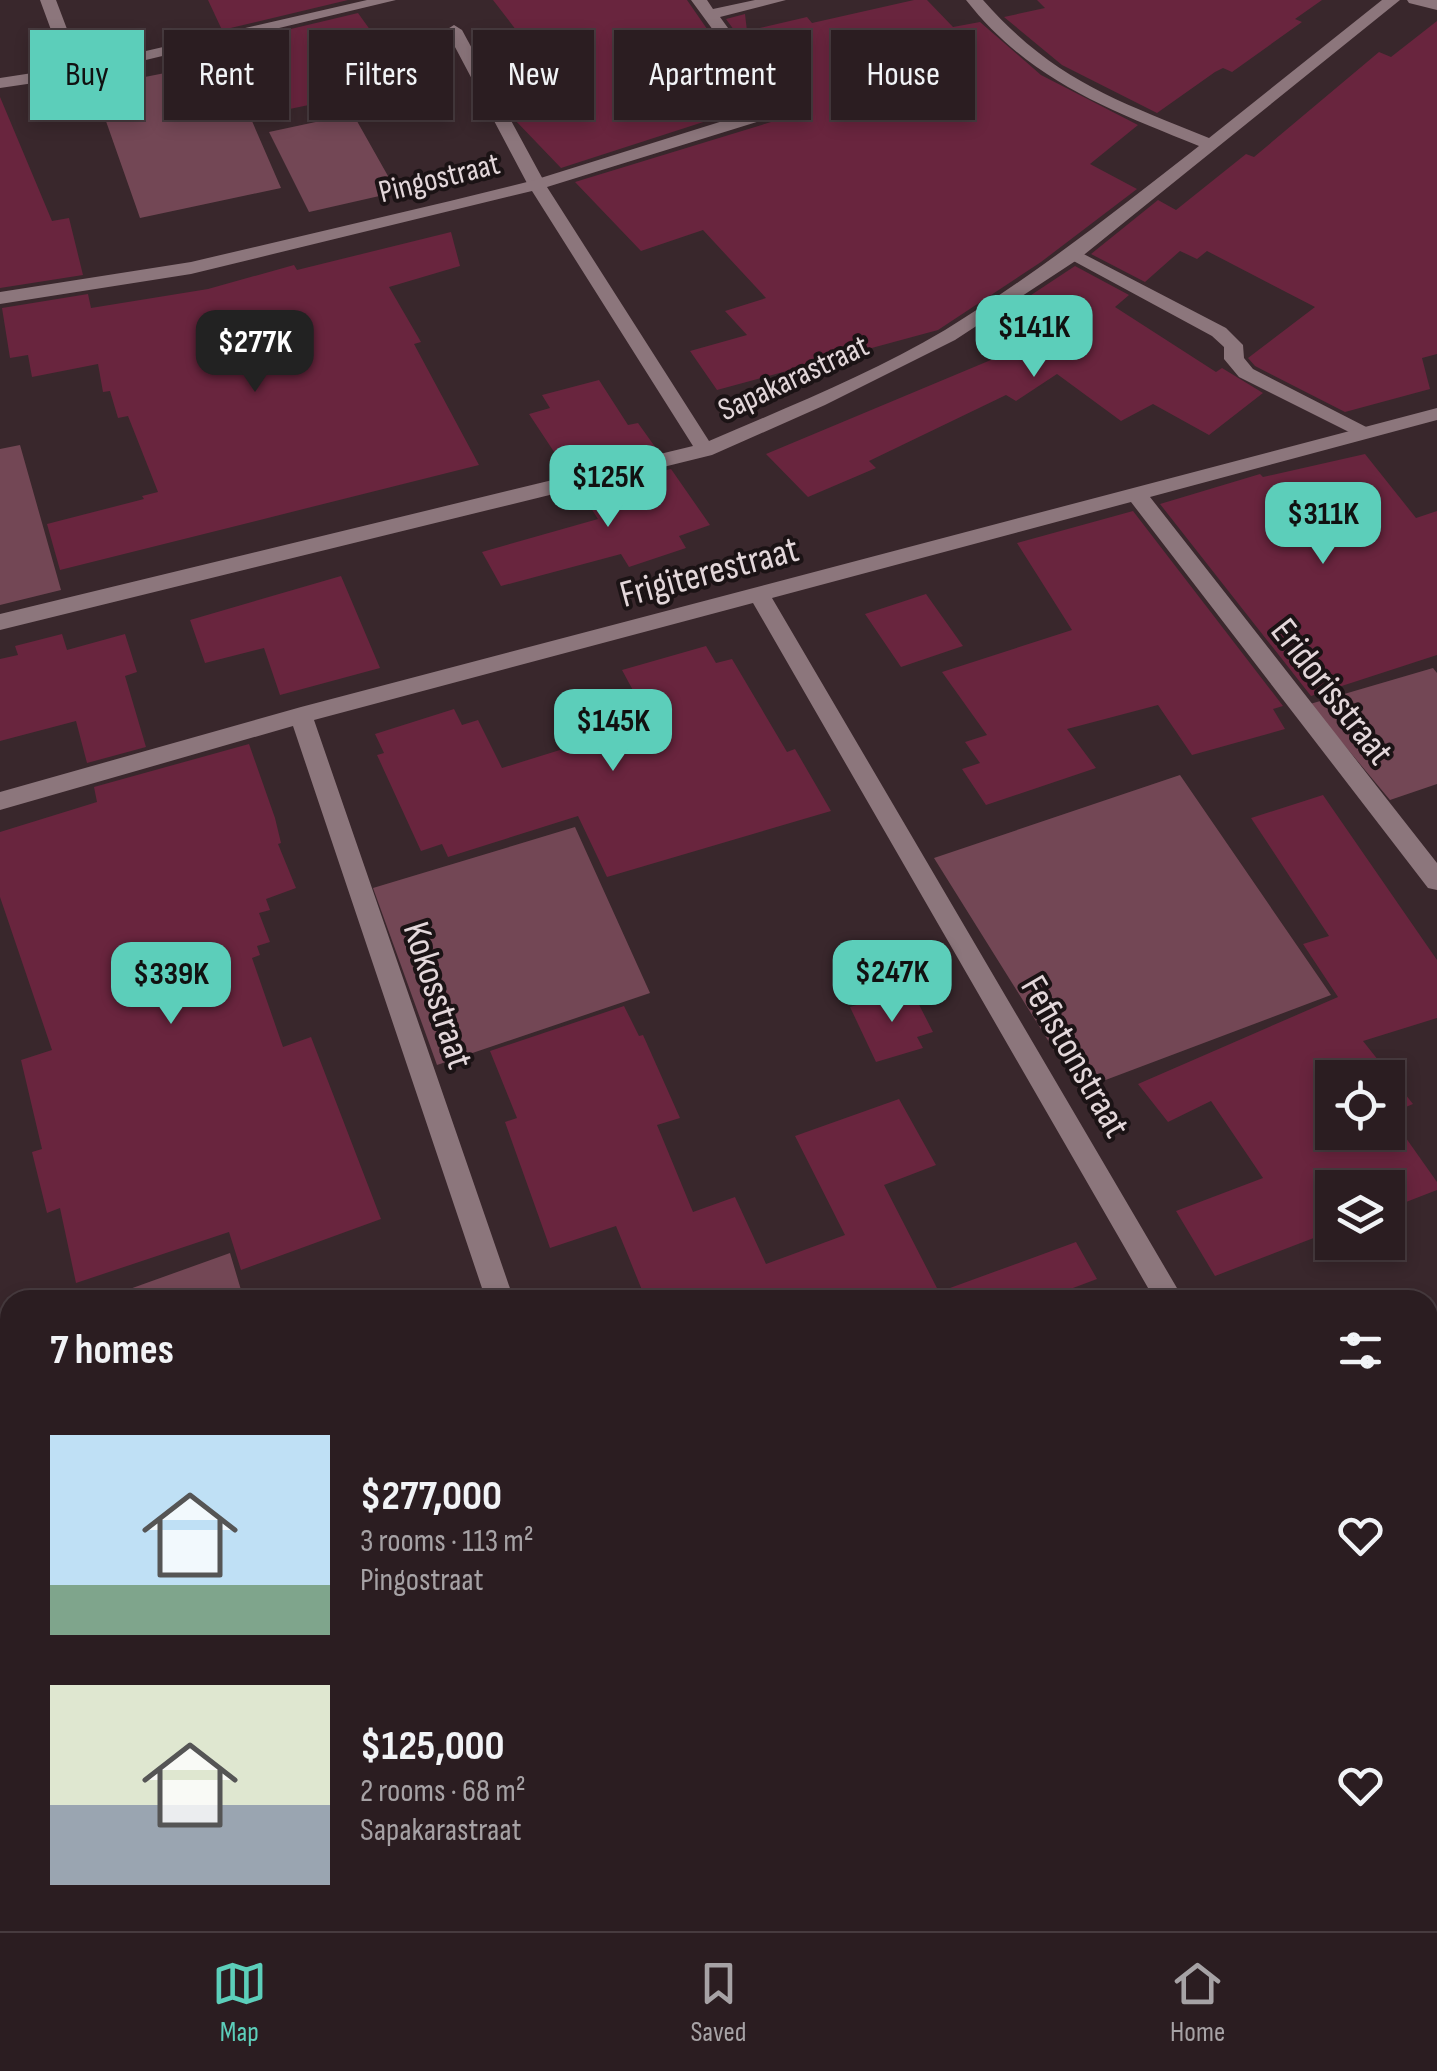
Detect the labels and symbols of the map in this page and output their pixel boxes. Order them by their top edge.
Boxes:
street label: Pingostraat [375,145,504,212]
pin: $141K [964,295,1104,380]
pin: $277K [185,310,325,395]
street label: Sapakarastraat [712,327,875,430]
pin: $125K [538,445,678,530]
pin: $311K [1253,482,1393,567]
street label: Frigiterestraat [615,527,804,618]
street label: Eridorisstraat [1261,610,1403,774]
pin: $145K [543,689,683,774]
street label: Kokosstraat [393,916,482,1075]
pin: $247K [822,940,962,1025]
pin: $339K [101,942,241,1027]
street label: Fefistonstraat [1010,968,1139,1146]

